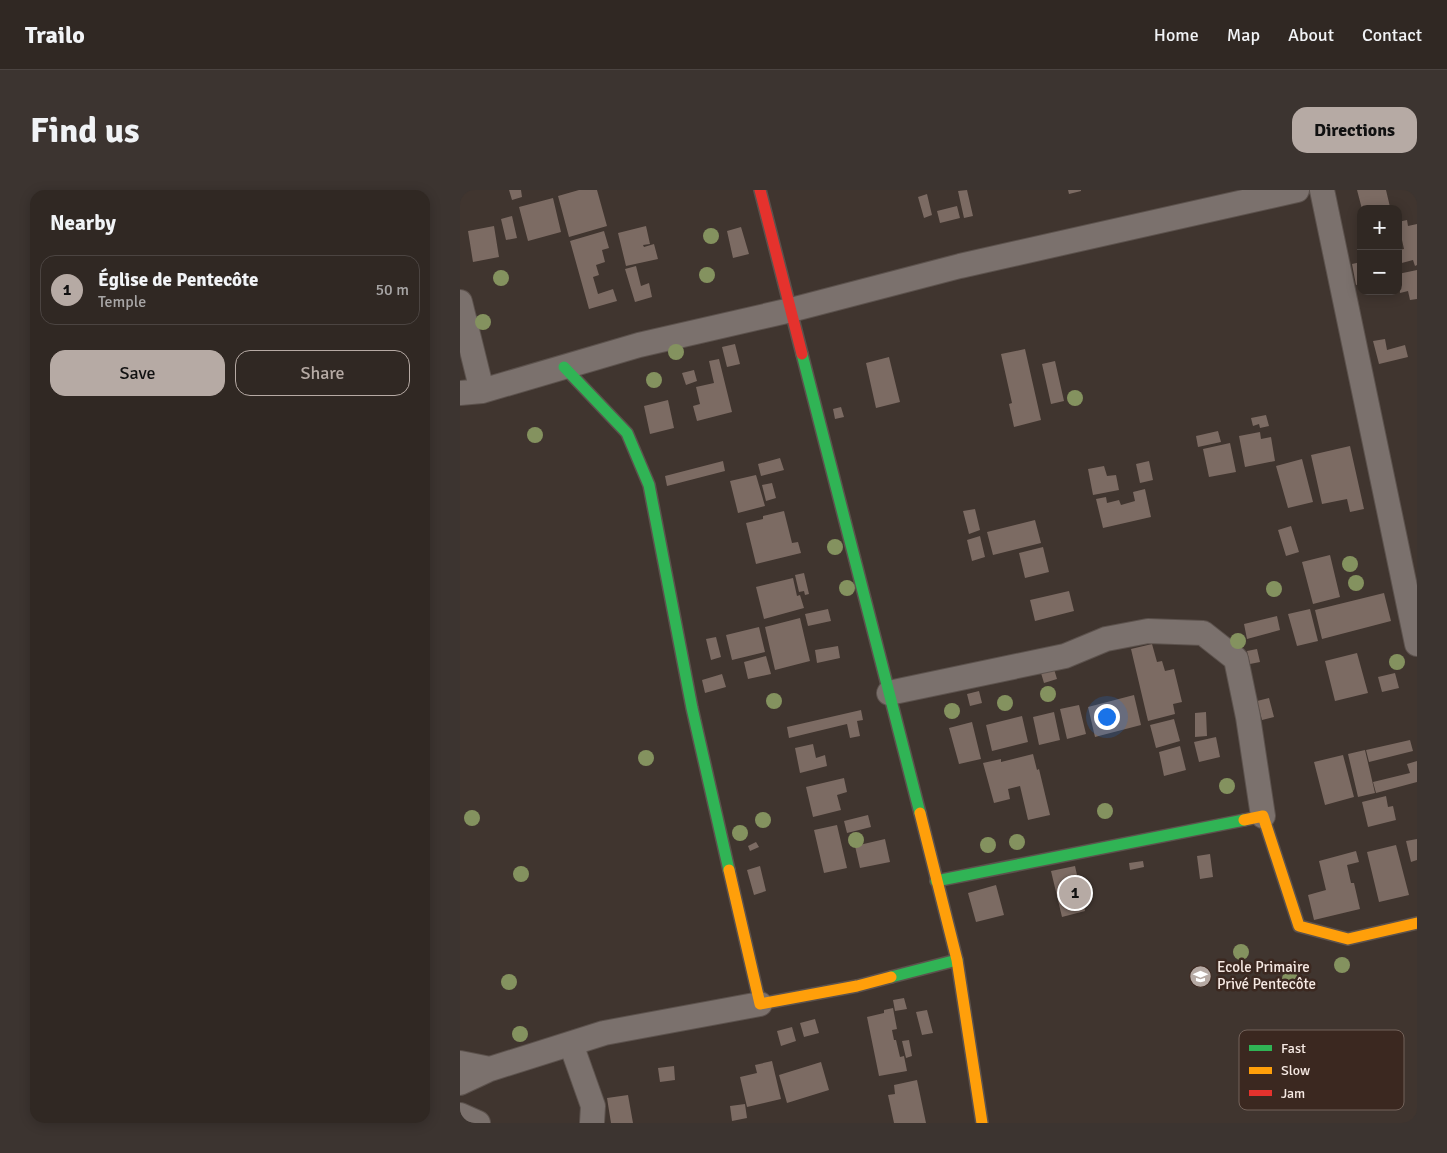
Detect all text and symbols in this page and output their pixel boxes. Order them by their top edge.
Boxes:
text: Trailo [25,20,85,50]
text: Home [1154,24,1199,46]
text: Map [1227,24,1260,46]
text: About [1288,24,1334,46]
text: Contact [1362,24,1422,46]
button: Directions [1292,107,1417,153]
text: Find us [30,109,140,152]
map controls [1357,205,1402,295]
button: + [1357,205,1402,250]
text: Nearby [50,210,116,236]
button: − [1357,250,1402,295]
text: Église de Pentecôte [98,268,258,292]
text: 1 [63,280,71,300]
text: 50 m [375,280,409,300]
text: Temple [98,292,146,312]
button: Save [50,350,225,396]
button: Share [235,350,410,396]
your location [1094,704,1120,730]
pin: 1 [1059,874,1091,912]
place label: Ecole Primaire Privé Pentecôte [1217,958,1316,993]
school or university icon: Ecole Primaire Privé Pentecôte [1189,964,1213,988]
legend [1239,1030,1404,1110]
text: Fast [1281,1040,1306,1057]
text: Slow [1281,1062,1310,1079]
text: Jam [1281,1085,1305,1102]

